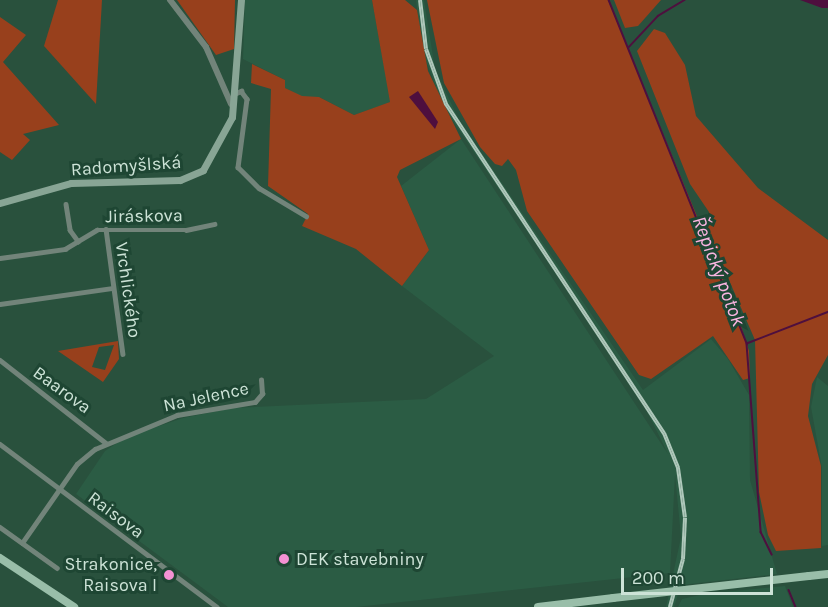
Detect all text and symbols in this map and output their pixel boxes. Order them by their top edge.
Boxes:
street label: Radomyšlská [70,151,182,181]
street label: Jiráskova [105,205,183,227]
water label: Řepický potok [687,213,751,329]
street label: Vrchlického [111,241,145,339]
street label: Baarova [29,362,95,418]
street label: Na Jelence [161,377,251,417]
street label: Raisova [84,487,148,543]
place label: DEK stavebniny [296,548,424,570]
marker: DEK stavebniny [277,552,291,566]
place label: Strakonice, Raisova I [64,554,157,596]
scale bar [624,556,776,594]
text: 200 m [632,567,685,589]
marker: Strakonice, Raisova I [162,568,176,582]

